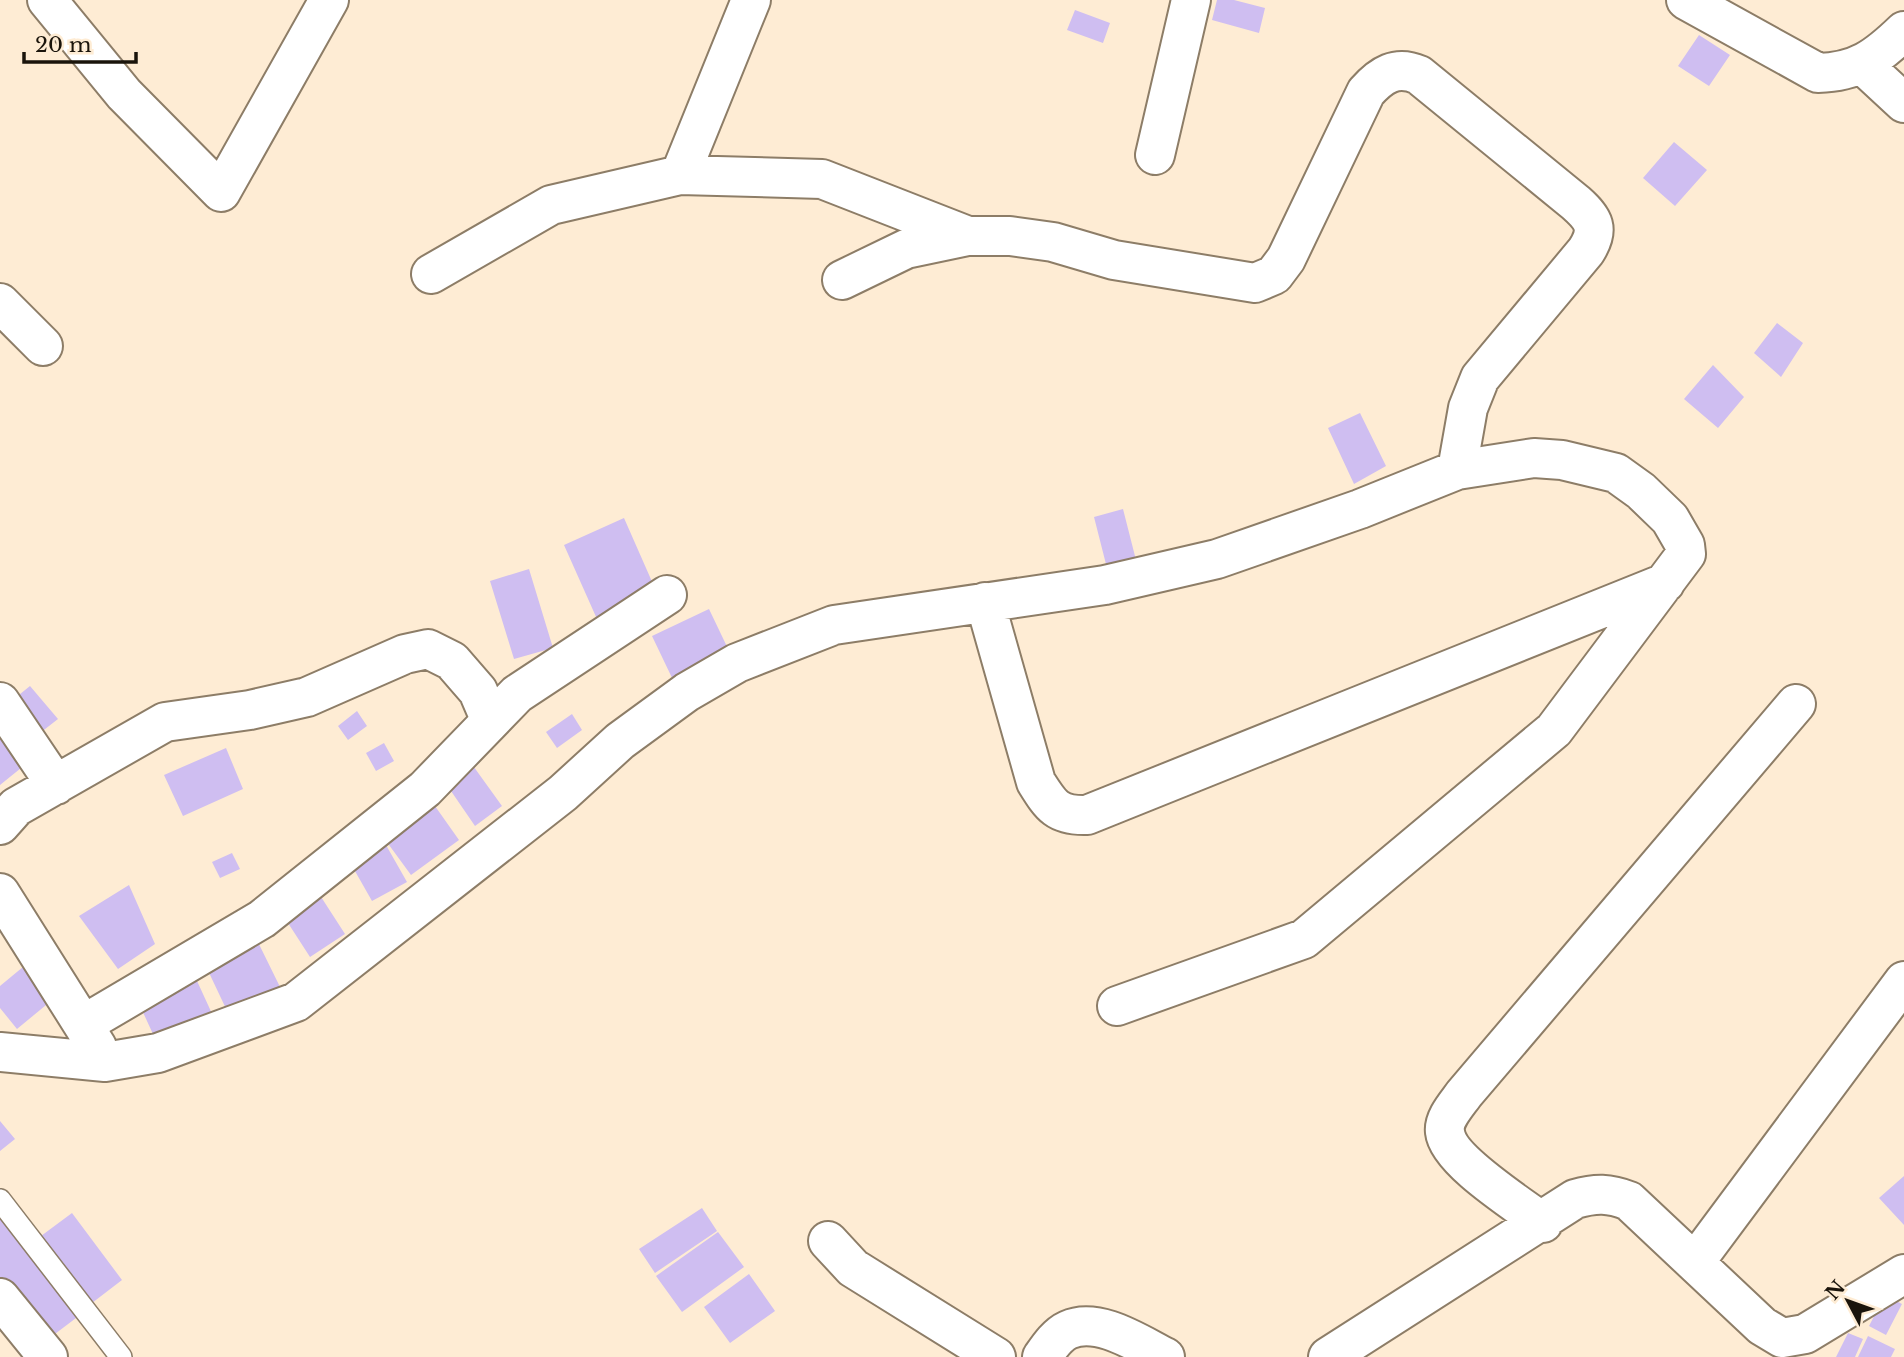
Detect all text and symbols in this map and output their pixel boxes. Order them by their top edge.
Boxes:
scale bar [24,21,136,65]
text: 20 m [35,32,92,58]
north arrow [1813,1266,1883,1336]
text: N [1821,1276,1850,1304]

